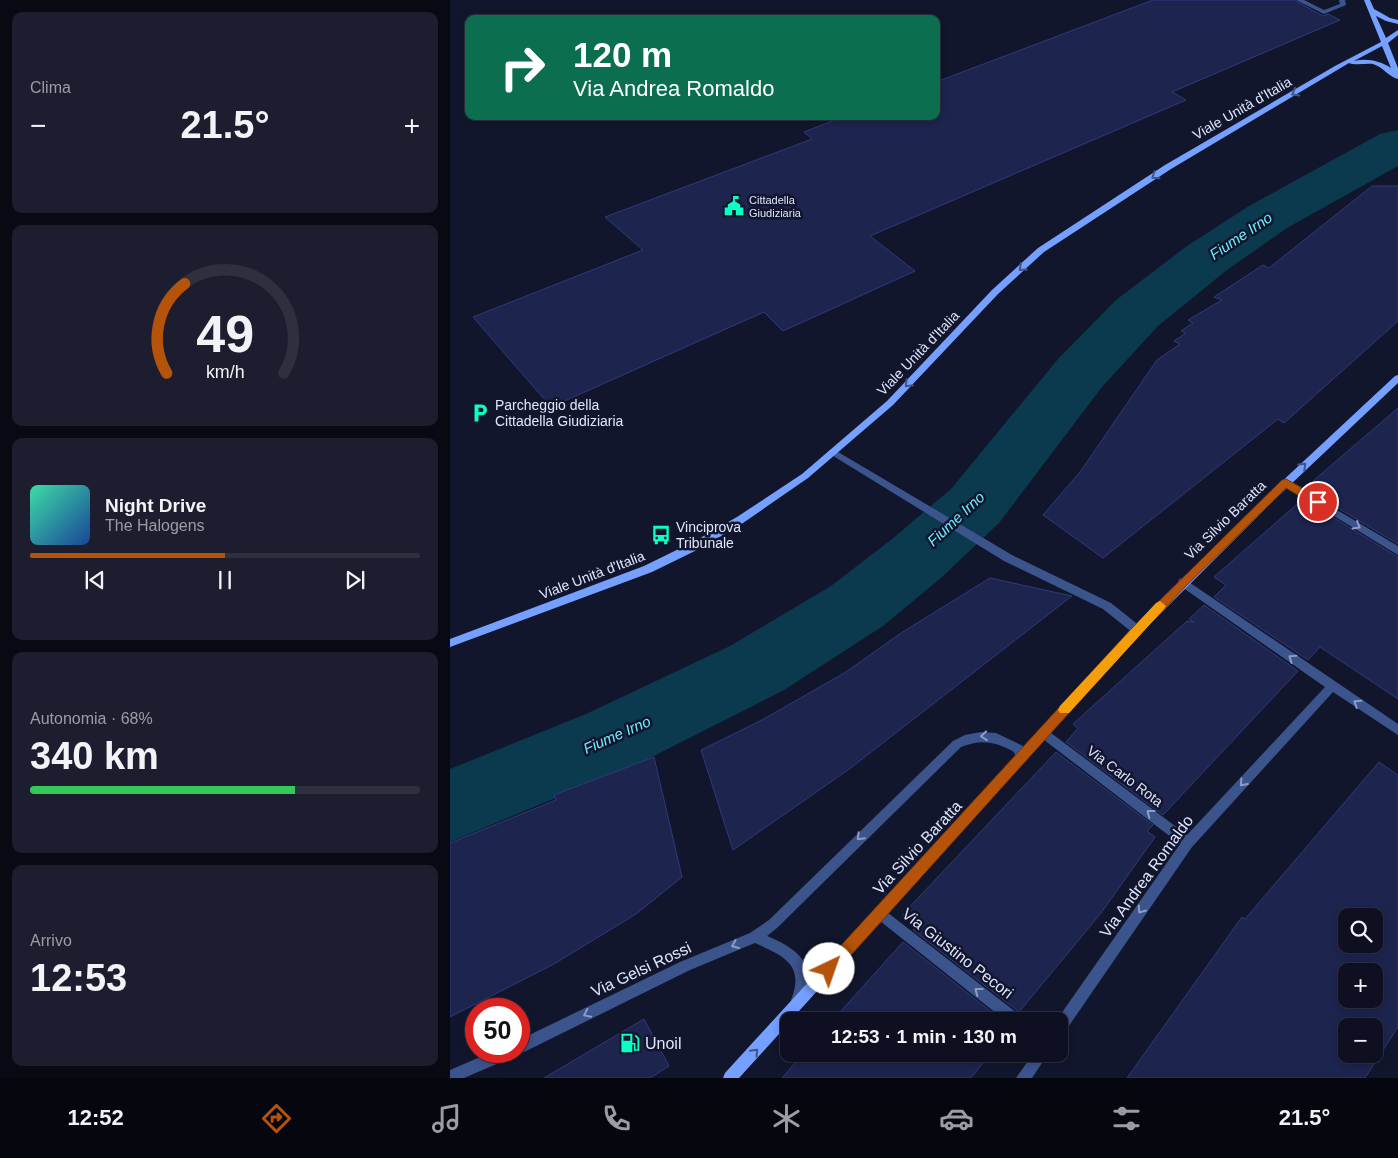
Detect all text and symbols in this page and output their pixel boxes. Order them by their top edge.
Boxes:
icon: right [490,35,555,100]
text: 120 m [573,35,672,74]
street label: Viale Unità d'Italia [1190,73,1294,143]
text: Via Andrea Romaldo [573,76,774,101]
text: Clima [30,79,71,96]
one-way arrow [1291,86,1300,96]
text: 21.5° [180,104,270,146]
text: − [30,110,46,141]
text: + [404,110,420,141]
one-way arrow [1151,170,1161,179]
place label: Cittadella Giudiziaria [749,194,802,219]
public building icon: Cittadella Giudiziaria [723,195,745,217]
water label: Fiume Irno [1206,208,1275,263]
one-way arrow [1018,262,1027,271]
text: 49 [196,305,254,363]
street label: Viale Unità d'Italia [874,307,963,399]
text: km/h [206,362,244,382]
one-way arrow [905,379,914,388]
place label: Parcheggio della Cittadella Giudiziaria [495,397,624,429]
parking icon: Parcheggio della Cittadella Giudiziaria [469,402,491,424]
one-way arrow [1297,463,1306,472]
street label: Via Silvio Baratta [1181,477,1269,563]
pin [1297,481,1339,523]
water label: Fiume Irno [924,488,988,549]
icon: arrive [1304,488,1332,516]
text: Night Drive [105,495,206,516]
text: The Halogens [105,517,205,534]
place label: Vinciprova Tribunale [676,519,741,551]
one-way arrow [1352,520,1361,530]
bus stop icon: Vinciprova Tribunale [650,524,672,546]
street label: Viale Unità d'Italia [537,547,647,602]
icon: previous [81,566,109,594]
icon: pause [211,566,239,594]
icon: next [341,566,369,594]
one-way arrow [1288,655,1298,664]
one-way arrow [1354,700,1363,709]
text: Autonomia · 68% [30,710,153,727]
water label: Fiume Irno [581,712,653,757]
one-way arrow [979,731,987,742]
text: 340 km [30,735,159,777]
street label: Via Carlo Rota [1084,742,1166,810]
one-way arrow [1240,778,1249,787]
street label: Via Silvio Baratta [870,797,965,898]
one-way arrow [1146,810,1155,819]
street label: Via Andrea Romaldo [1096,812,1196,941]
one-way arrow [857,832,866,841]
one-way arrow [1139,904,1147,913]
street label: Via Giustino Pecori [899,905,1016,1002]
map controls [1338,908,1383,1063]
button: search [1338,908,1383,953]
text: Arrivo [30,932,72,949]
street label: Via Gelsi Rossi [589,939,694,1000]
one-way arrow [731,939,740,950]
position arrow [802,942,854,994]
text: 12:53 [30,957,127,999]
button: + [1338,963,1383,1008]
one-way arrow [974,988,984,997]
speed limit sign: 50 [465,998,530,1063]
one-way arrow [584,1008,593,1018]
button: − [1338,1018,1383,1063]
text: 12:53 · 1 min · 130 m [831,1026,1017,1047]
fuel station icon: Unoil [619,1032,641,1054]
place label: Unoil [645,1035,681,1052]
one-way arrow [749,1048,758,1057]
icon: directions [259,1101,294,1136]
icon: music [429,1101,464,1136]
icon: phone [599,1101,634,1136]
icon: climate [769,1101,804,1136]
icon: car [939,1101,974,1136]
icon: filters [1109,1101,1144,1136]
text: 12:52 [68,1105,124,1130]
text: 21.5° [1279,1105,1330,1130]

